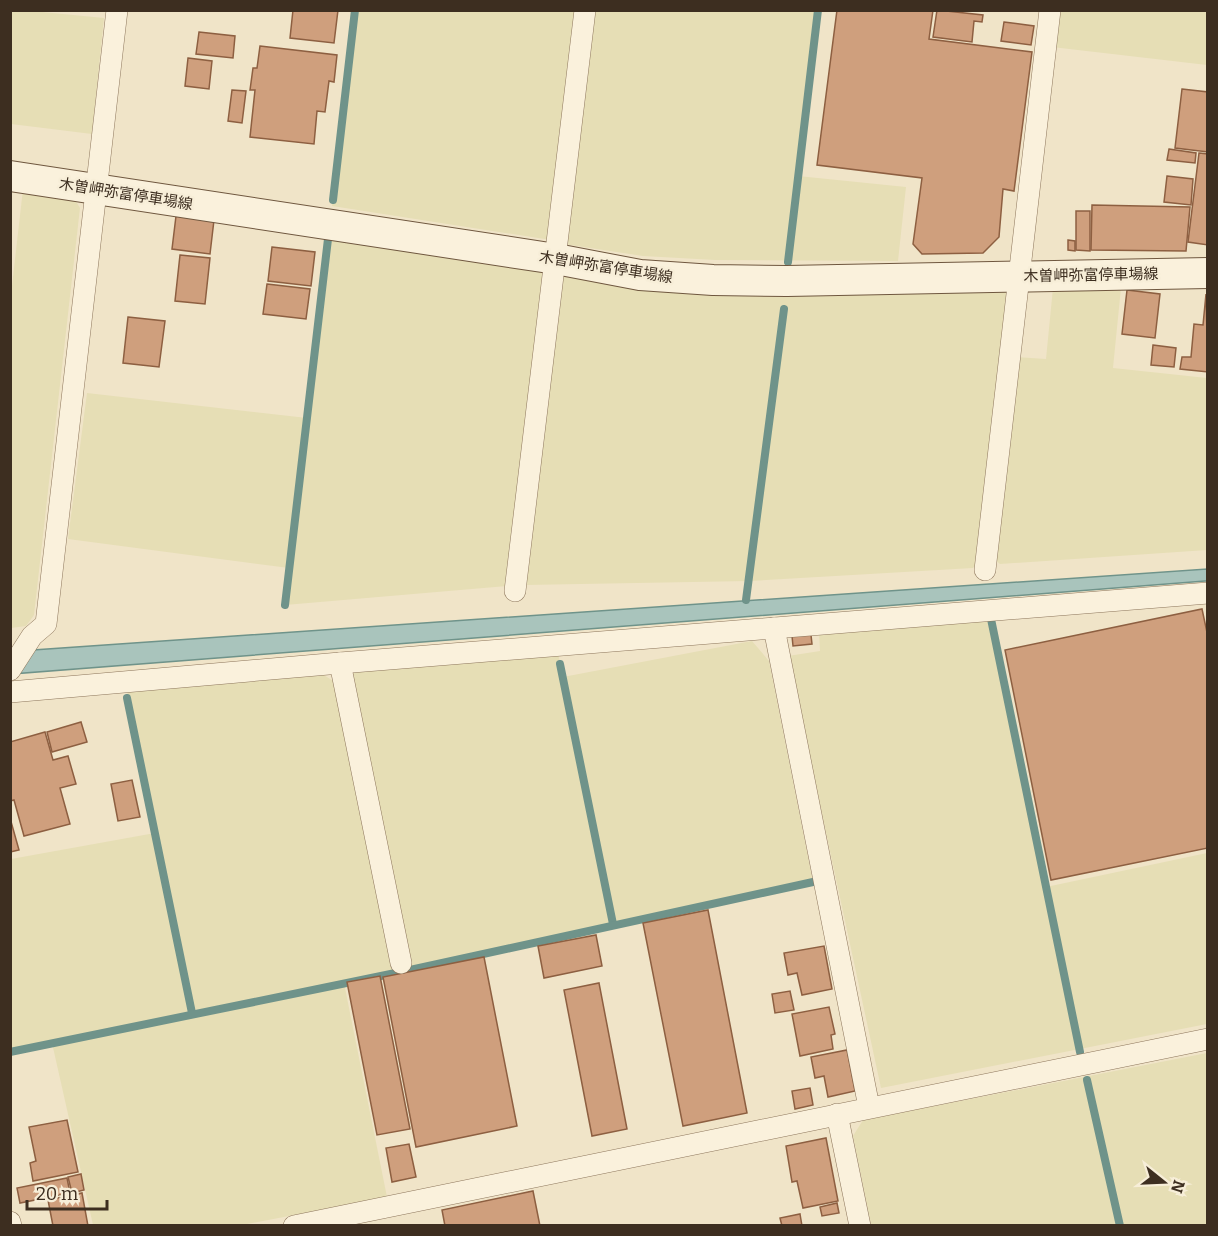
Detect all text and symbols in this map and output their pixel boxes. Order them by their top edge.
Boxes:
street label: 木曽岬弥富停車場線 [58,175,194,213]
street label: 木曽岬弥富停車場線 [538,248,674,286]
street label: 木曽岬弥富停車場線 [1023,265,1159,285]
north arrow [1134,1152,1194,1212]
scale bar [27,1173,106,1211]
text: N [1167,1178,1189,1195]
text: 20 m [36,1183,78,1205]

